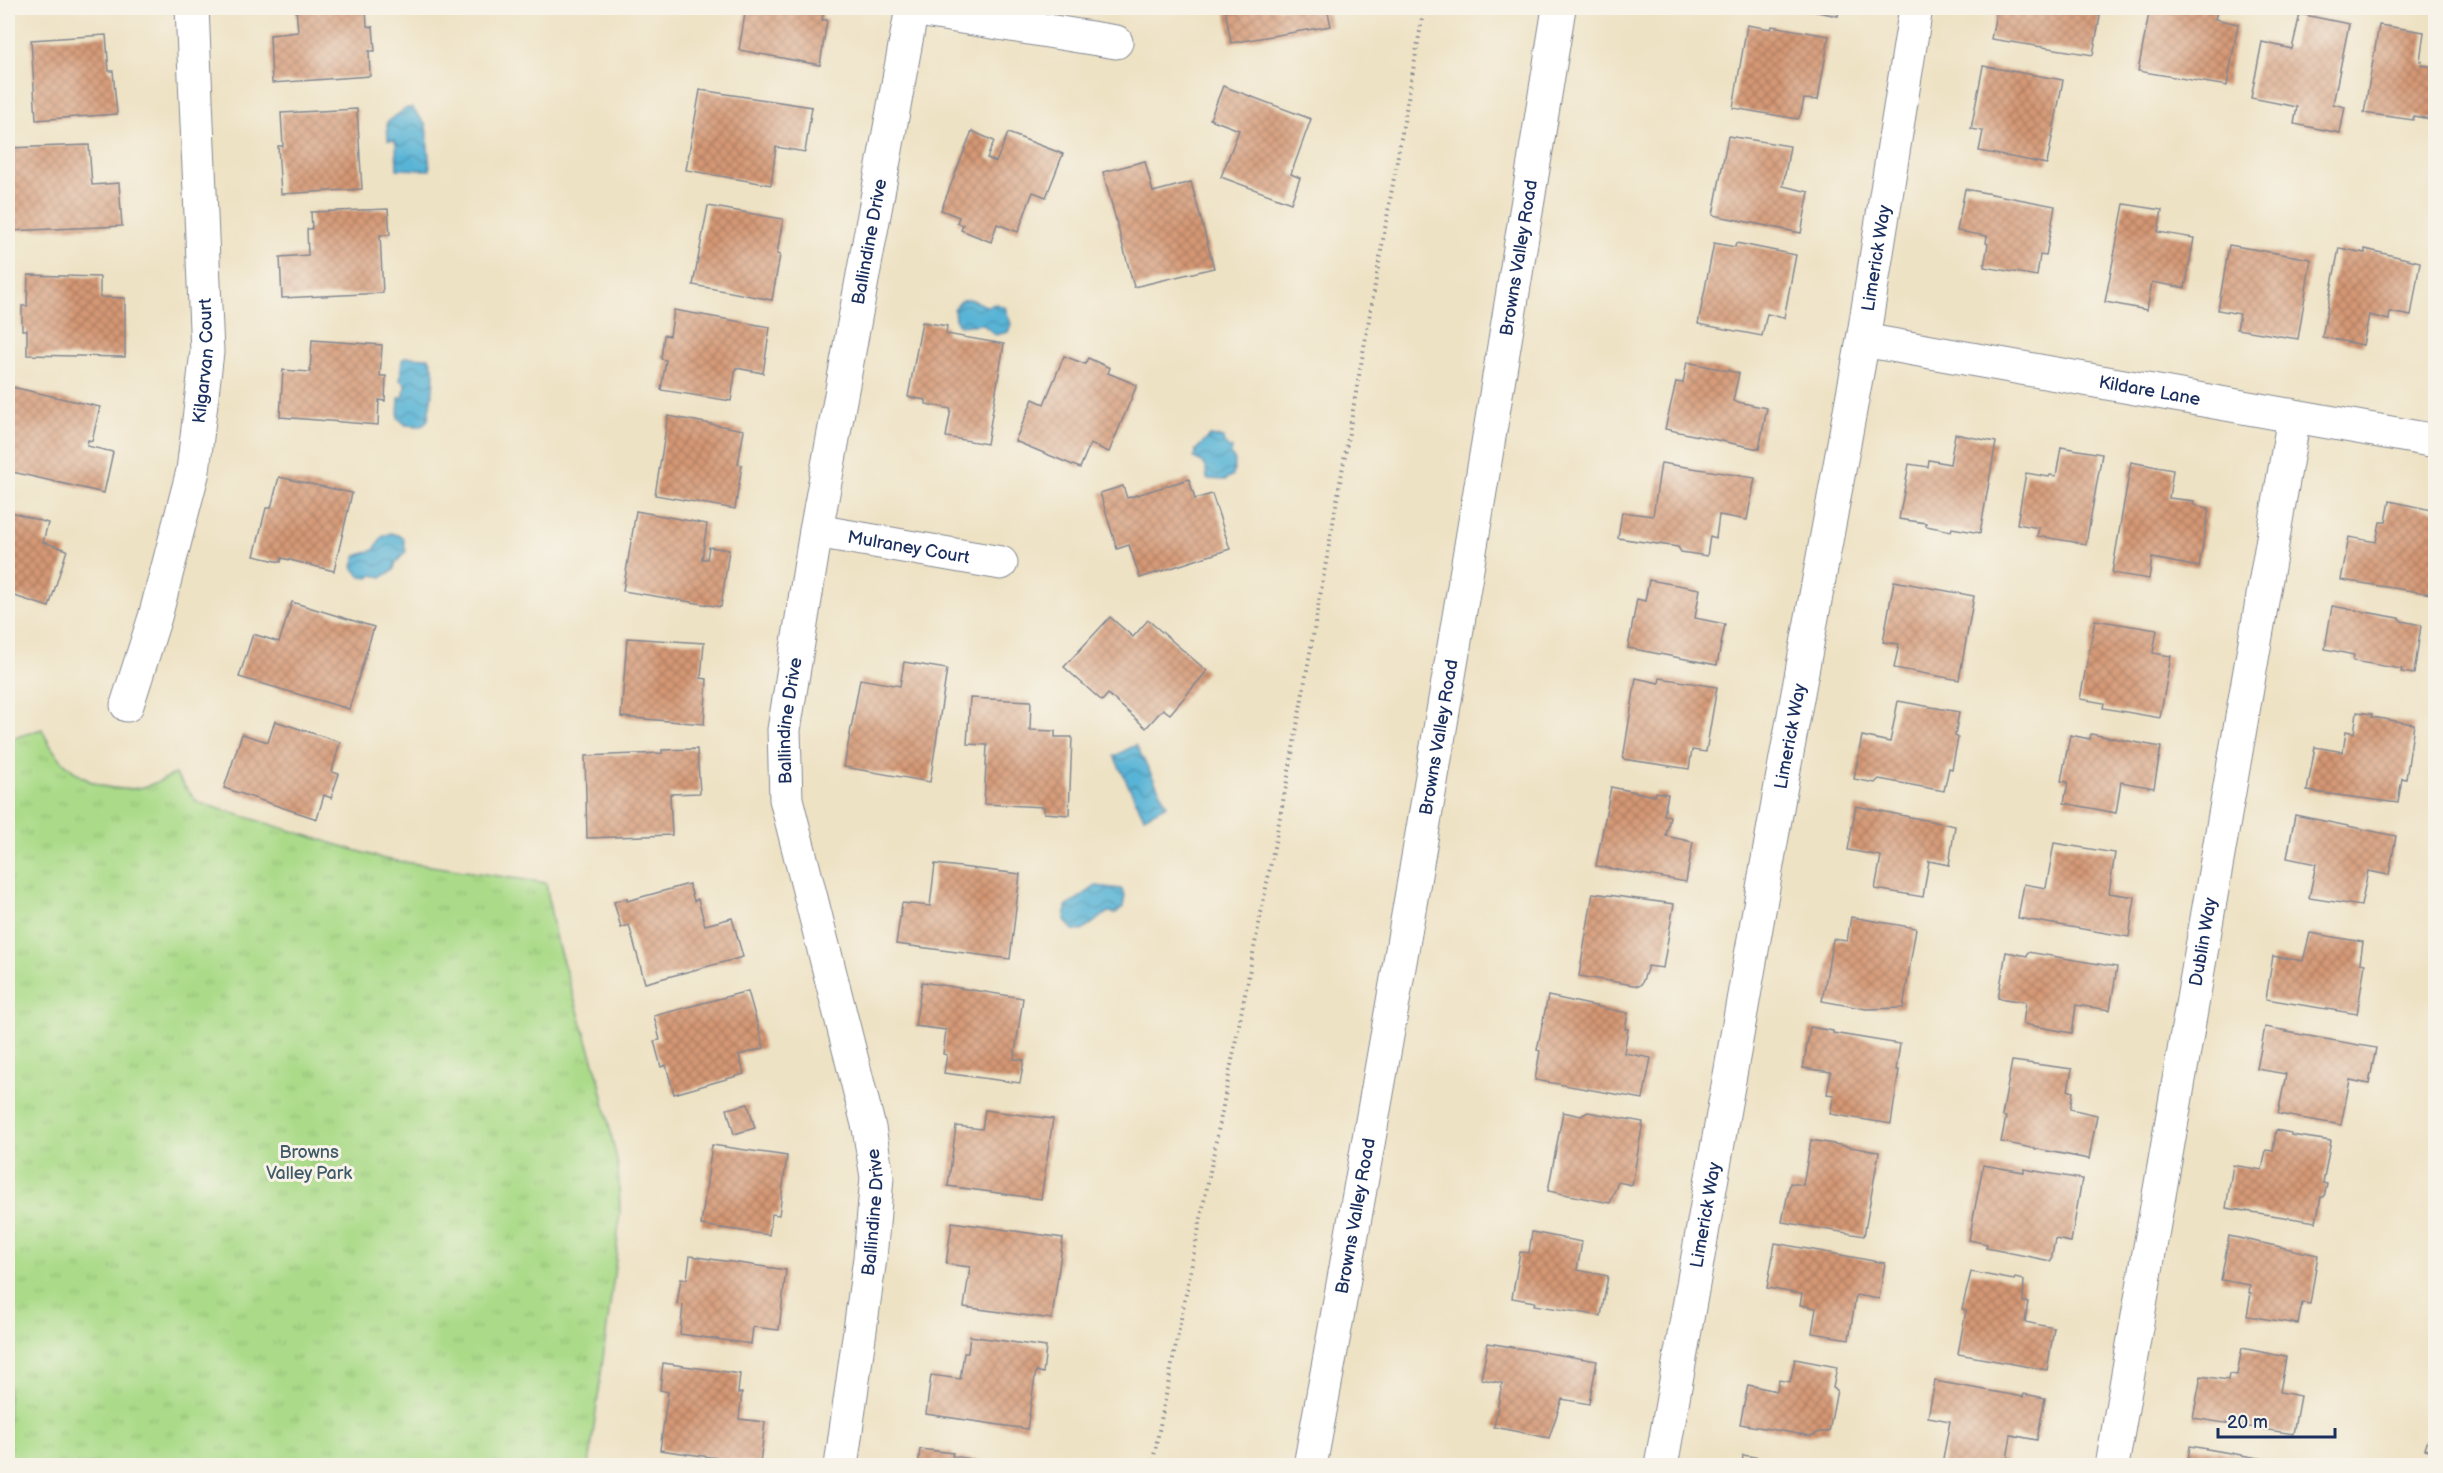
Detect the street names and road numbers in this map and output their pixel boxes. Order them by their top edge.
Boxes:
street label: Ballindine Drive [847,177,891,306]
street label: Browns Valley Road [1495,178,1542,337]
street label: Limerick Way [1857,203,1895,313]
street label: Kilgarvan Court [188,297,218,425]
street label: Kildare Lane [2097,371,2202,410]
street label: Mulraney Court [846,526,972,568]
street label: Ballindine Drive [773,655,806,784]
street label: Browns Valley Road [1415,658,1462,817]
street label: Limerick Way [1770,681,1810,791]
street label: Dublin Way [2185,895,2221,988]
street label: Browns Valley Road [1331,1137,1379,1296]
street label: Ballindine Drive [857,1147,887,1277]
street label: Limerick Way [1686,1159,1725,1269]

